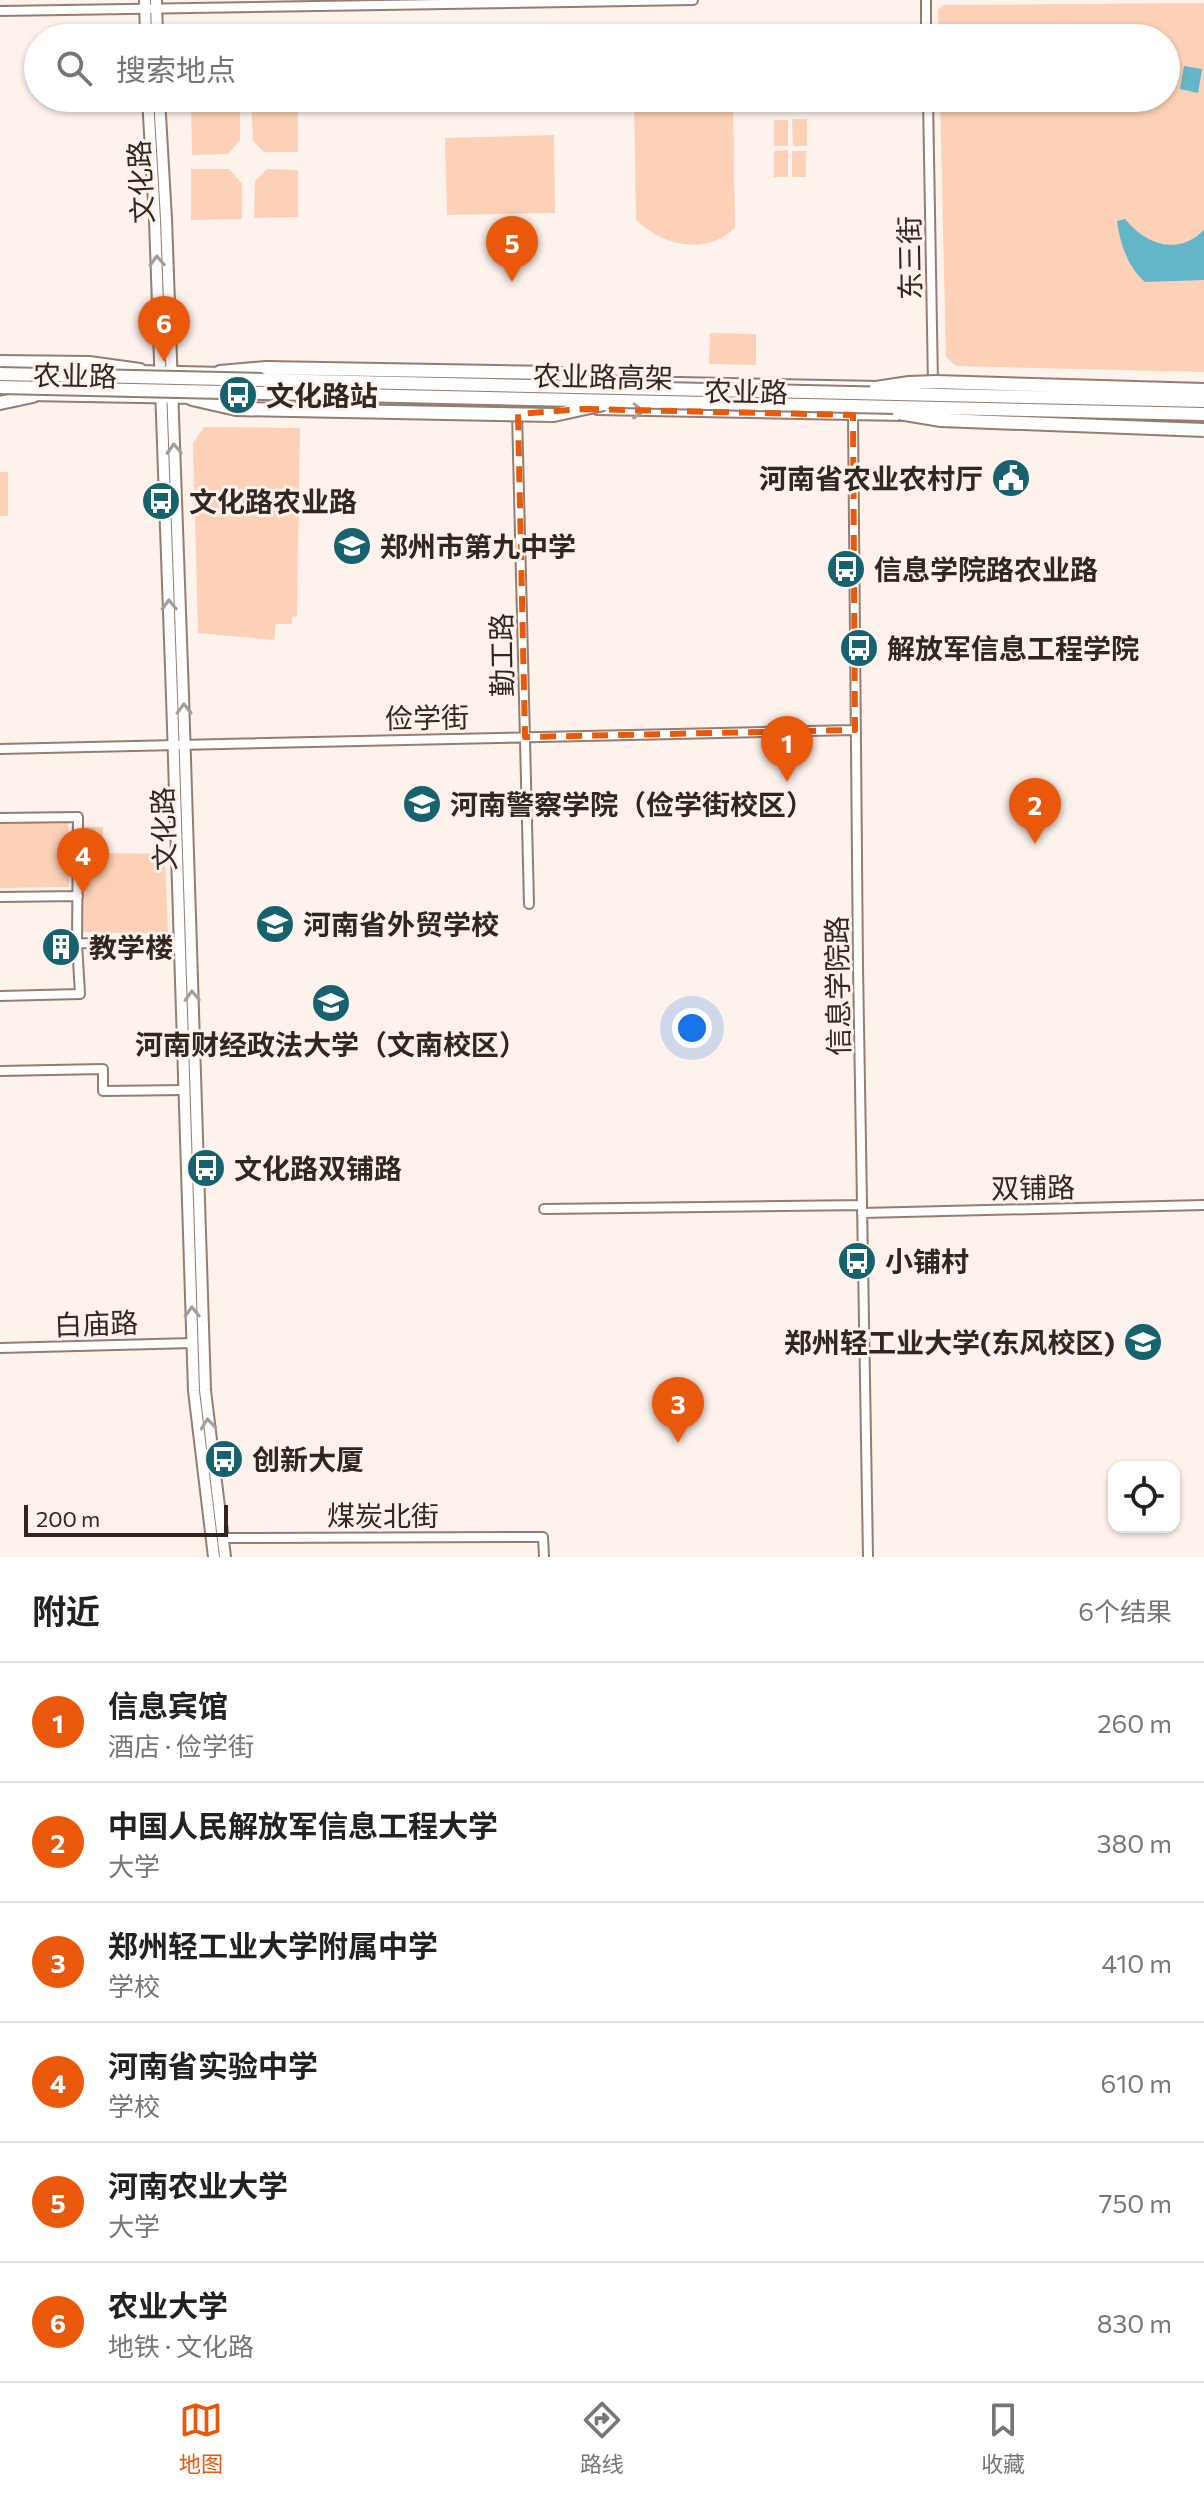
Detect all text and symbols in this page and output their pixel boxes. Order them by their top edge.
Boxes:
search box [24,24,1180,112]
icon: search [52,46,96,90]
text: 搜索地点 [116,50,236,87]
street label: 文化路 [121,139,159,225]
pin: 5 [486,216,538,282]
street label: 东三街 [891,216,927,300]
one-way arrow [148,254,165,267]
pin: 6 [138,296,190,362]
street label: 农业路 [33,357,117,393]
street label: 农业路高架 [533,358,673,394]
street label: 农业路 [704,373,788,409]
bus stop icon: 文化路站 [217,374,259,416]
place label: 文化路站 [266,378,378,412]
one-way arrow [632,403,645,420]
one-way arrow [166,442,183,455]
public building icon: 河南省农业农村厅 [990,457,1032,499]
place label: 河南省农业农村厅 [759,461,983,495]
bus stop icon: 文化路农业路 [140,480,182,522]
place label: 文化路农业路 [189,484,357,518]
school or university icon: 郑州市第九中学 [331,525,373,567]
place label: 郑州市第九中学 [380,529,576,563]
bus stop icon: 信息学院路农业路 [825,548,867,590]
place label: 信息学院路农业路 [874,552,1098,586]
one-way arrow [160,598,177,611]
street label: 勤工路 [483,613,519,697]
bus stop icon: 解放军信息工程学院 [838,627,880,669]
place label: 解放军信息工程学院 [887,631,1139,665]
street label: 俭学街 [385,699,469,735]
one-way arrow [175,702,192,715]
pin: 1 [761,716,813,782]
pin: 2 [1009,778,1061,844]
school or university icon: 河南警察学院（俭学街校区） [401,783,443,825]
street label: 文化路 [145,786,181,872]
place label: 河南警察学院（俭学街校区） [450,787,814,821]
pin: 4 [57,828,109,894]
school or university icon: 河南省外贸学校 [254,903,296,945]
place label: 河南省外贸学校 [303,907,499,941]
street label: 信息学院路 [819,916,855,1056]
building icon: 教学楼 [40,926,82,968]
place label: 教学楼 [89,930,173,964]
school or university icon: 河南财经政法大学（文南校区） [310,982,352,1024]
one-way arrow [184,989,201,1002]
your location [672,1008,712,1048]
place label: 河南财经政法大学（文南校区） [135,1027,527,1061]
bus stop icon: 文化路双铺路 [185,1147,227,1189]
place label: 文化路双铺路 [234,1151,402,1185]
street label: 双铺路 [991,1169,1075,1205]
bus stop icon: 小铺村 [836,1240,878,1282]
place label: 小铺村 [885,1244,969,1278]
street label: 白庙路 [53,1305,139,1341]
one-way arrow [183,1305,200,1318]
school or university icon: 郑州轻工业大学(东风校区) [1122,1321,1164,1363]
place label: 郑州轻工业大学(东风校区) [784,1325,1115,1359]
pin: 3 [652,1377,704,1443]
one-way arrow [200,1417,217,1430]
bus stop icon: 创新大厦 [203,1438,245,1480]
place label: 创新大厦 [252,1442,364,1476]
map controls [1108,1461,1180,1533]
button: locate [1108,1461,1180,1533]
street label: 煤炭北街 [327,1498,439,1532]
scale bar [24,1501,228,1537]
text: 200 m [36,1505,100,1532]
text: 附近 [32,1589,100,1631]
text: 6个结果 [1078,1595,1172,1626]
text: 信息宾馆 [108,1686,228,1723]
text: 1 [52,1707,64,1738]
text: 260 m [1097,1707,1172,1738]
text: 酒店 · 俭学街 [108,1730,254,1761]
text: 中国人民解放军信息工程大学 [108,1806,498,1843]
text: 2 [51,1827,65,1858]
text: 380 m [1097,1827,1172,1858]
text: 大学 [108,1850,160,1881]
text: 郑州轻工业大学附属中学 [108,1926,438,1963]
text: 3 [50,1947,66,1978]
text: 410 m [1101,1947,1172,1978]
text: 学校 [108,1970,160,2001]
text: 河南省实验中学 [108,2046,318,2083]
text: 4 [50,2067,66,2098]
text: 610 m [1100,2067,1172,2098]
text: 学校 [108,2090,160,2121]
text: 河南农业大学 [108,2166,288,2203]
text: 5 [50,2187,66,2218]
text: 750 m [1099,2187,1172,2218]
text: 大学 [108,2210,160,2241]
text: 农业大学 [108,2286,228,2323]
text: 6 [50,2307,66,2338]
text: 830 m [1097,2307,1172,2338]
text: 地铁 · 文化路 [108,2330,254,2361]
tab: 地图 [179,2398,223,2478]
tab: 路线 [580,2398,624,2478]
tab: 收藏 [981,2398,1025,2478]

